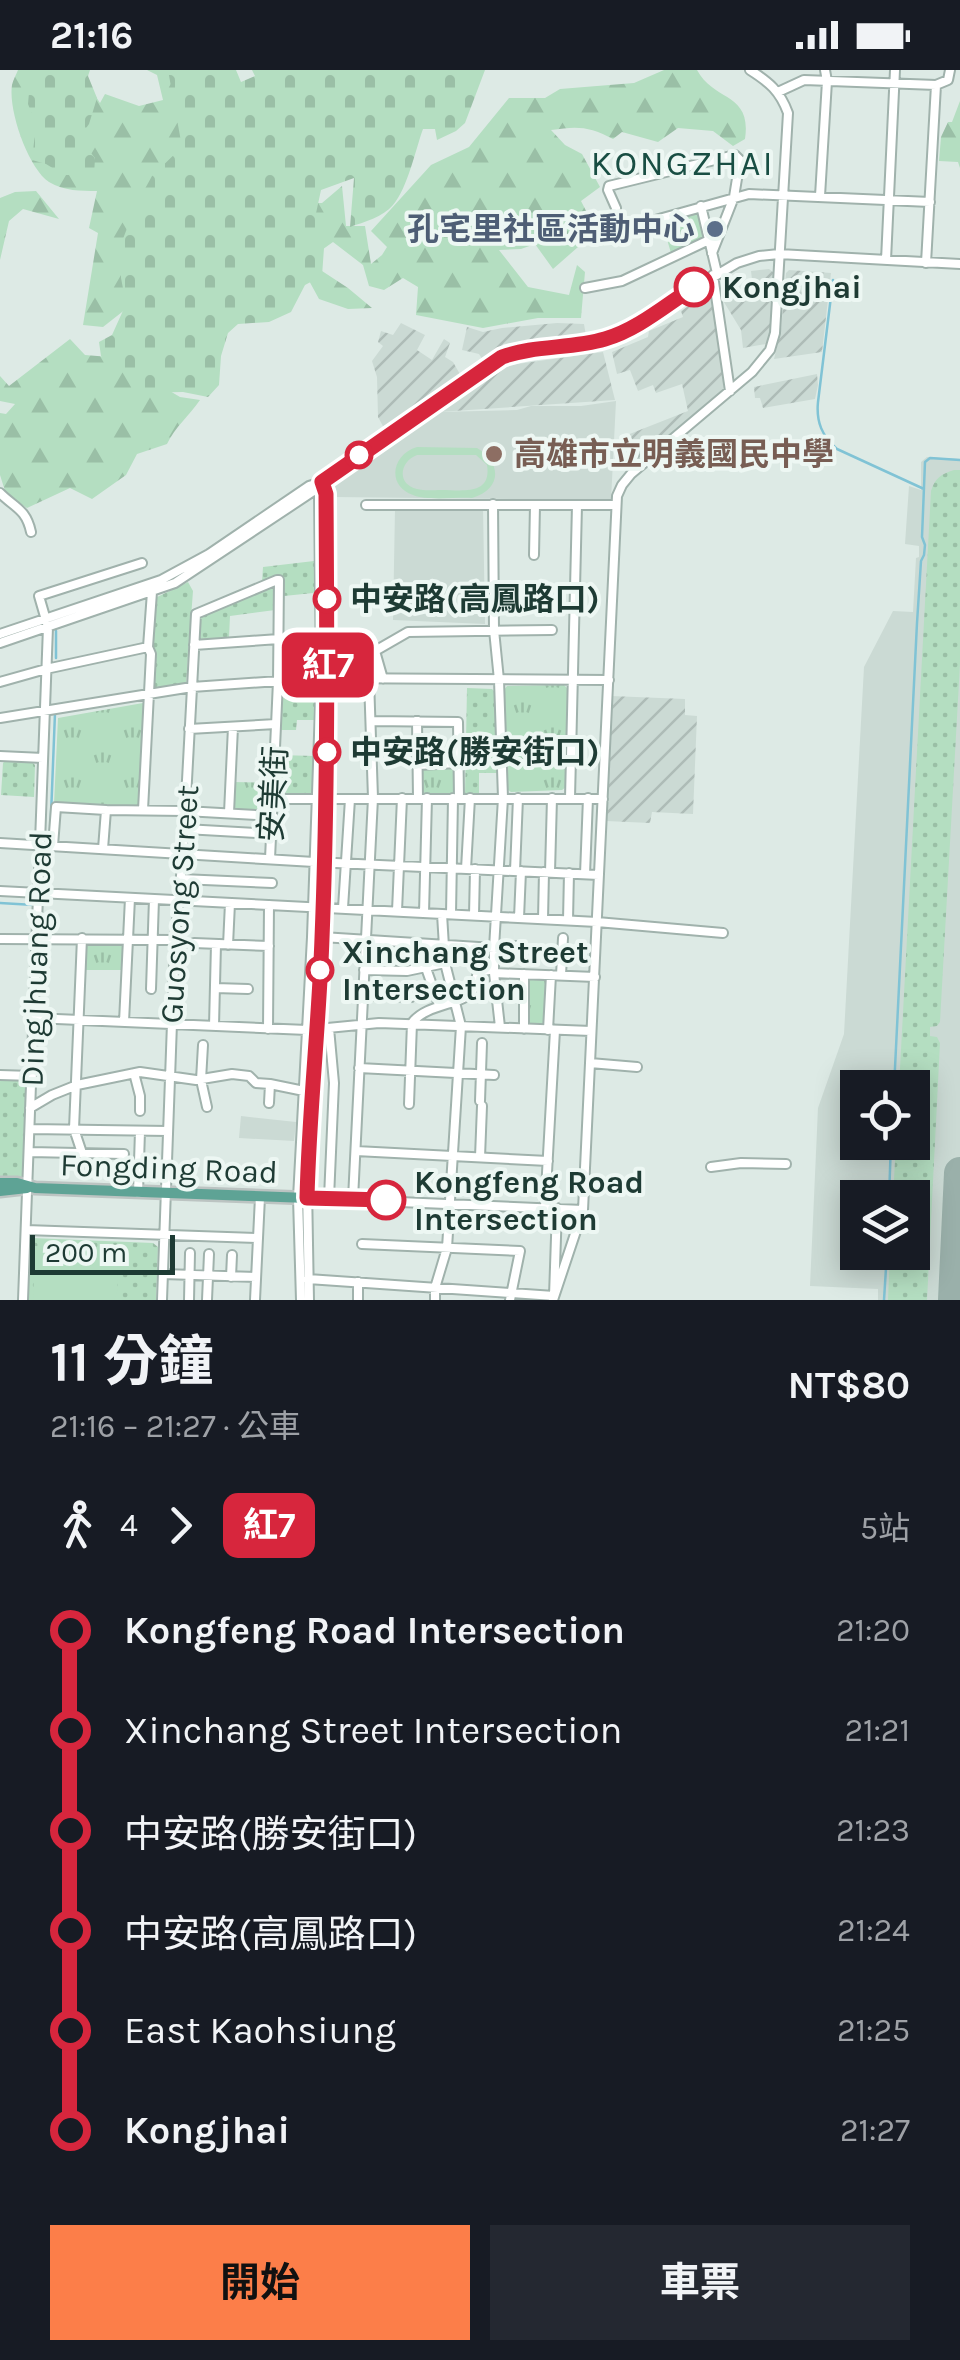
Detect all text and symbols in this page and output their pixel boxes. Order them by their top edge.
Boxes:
text: 21:16 [50,13,133,58]
district label: KONGZHAI [591,143,775,184]
place label: 孔宅里社區活動中心 [407,211,695,248]
marker: 孔宅里社區活動中心 [704,218,726,240]
marker: Kongjhai [675,268,713,306]
place label: Kongjhai [722,269,862,306]
place label: 高雄市立明義國民中學 [514,436,834,473]
unlabelled marker [346,442,372,468]
marker: 高雄市立明義國民中學 [483,443,505,465]
place label: 中安路(高鳳路口) [350,581,600,618]
marker: 中安路(高鳳路口) [314,586,340,612]
line badge: 紅7 [283,632,373,698]
text: 紅7 [302,645,354,686]
place label: 中安路(勝安街口) [350,734,600,771]
marker: 中安路(勝安街口) [314,739,340,765]
street label: 安美街 [253,745,294,843]
street label: Guosyong Street [153,784,206,1024]
street label: Dingjhuang Road [14,831,59,1087]
place label: Xinchang Street Intersection [342,934,589,1008]
marker: Xinchang Street Intersection [307,957,333,983]
map controls [840,1070,930,1270]
button: locate [840,1070,930,1160]
street label: Fongding Road [59,1146,278,1191]
place label: Kongfeng Road Intersection [414,1164,644,1238]
button: layers [840,1180,930,1270]
marker: Kongfeng Road Intersection [367,1181,405,1219]
scale bar [30,1230,175,1274]
text: 200 m [45,1236,127,1269]
text: 11 分鐘 [50,1330,213,1394]
text: NT$80 [788,1363,910,1408]
text: 21:16 – 21:27 · 公車 [50,1408,301,1445]
icon: walk [50,1498,105,1553]
icon: forward [153,1498,208,1553]
text: 紅7 [243,1505,295,1546]
text: 4 [120,1507,138,1544]
text: 5站 [860,1510,910,1547]
text: Kongfeng Road Intersection [124,1608,625,1653]
text: 21:20 [836,1612,910,1649]
text: Xinchang Street Intersection [124,1708,622,1753]
text: 21:21 [844,1712,910,1749]
text: 中安路(勝安街口) [124,1812,417,1857]
text: 21:23 [836,1812,910,1849]
text: 中安路(高鳳路口) [124,1912,417,1957]
text: 21:24 [837,1912,910,1949]
text: East Kaohsiung [124,2008,396,2053]
text: 21:25 [837,2012,910,2049]
text: Kongjhai [124,2108,290,2153]
text: 21:27 [840,2112,910,2149]
button: 開始 [50,2225,470,2340]
button: 車票 [490,2225,910,2340]

